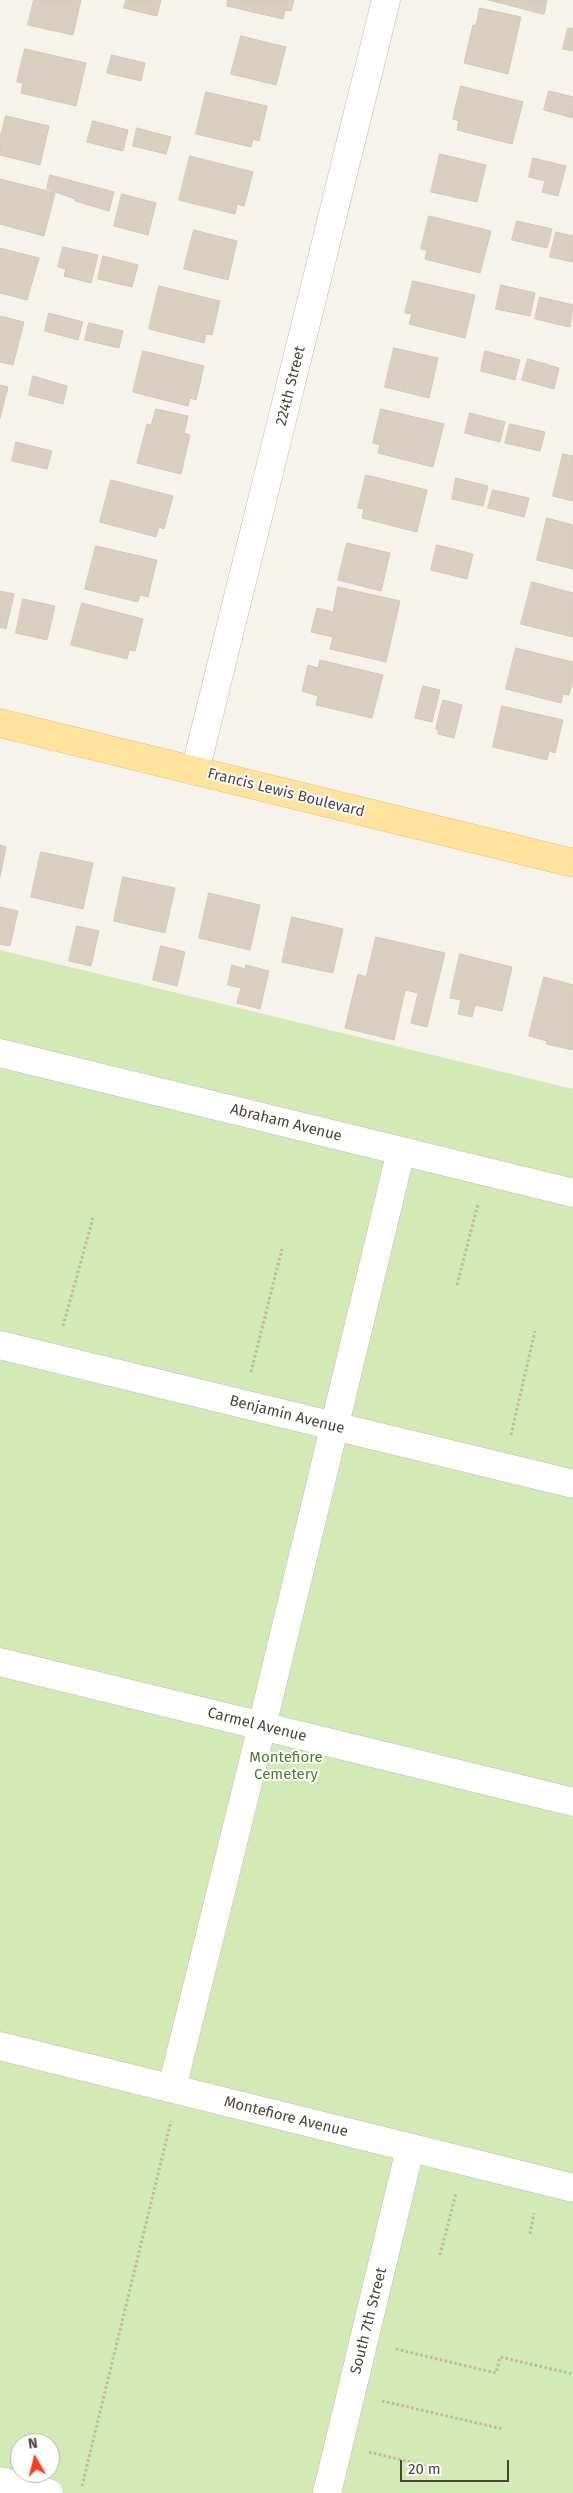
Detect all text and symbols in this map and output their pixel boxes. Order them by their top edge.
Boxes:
street label: 224th Street [272,344,310,428]
street label: Francis Lewis Boulevard [206,765,366,821]
street label: Abraham Avenue [228,1100,344,1146]
street label: Benjamin Avenue [228,1392,346,1438]
street label: Carmel Avenue [206,1704,308,1746]
park label: Montefiore Cemetery [249,1749,323,1784]
street label: Montefiore Avenue [222,2093,350,2141]
street label: South 7th Street [347,2266,391,2376]
north arrow [10,2433,60,2483]
text: N [27,2435,39,2453]
scale bar [403,2450,512,2482]
text: 20 m [408,2460,441,2478]

